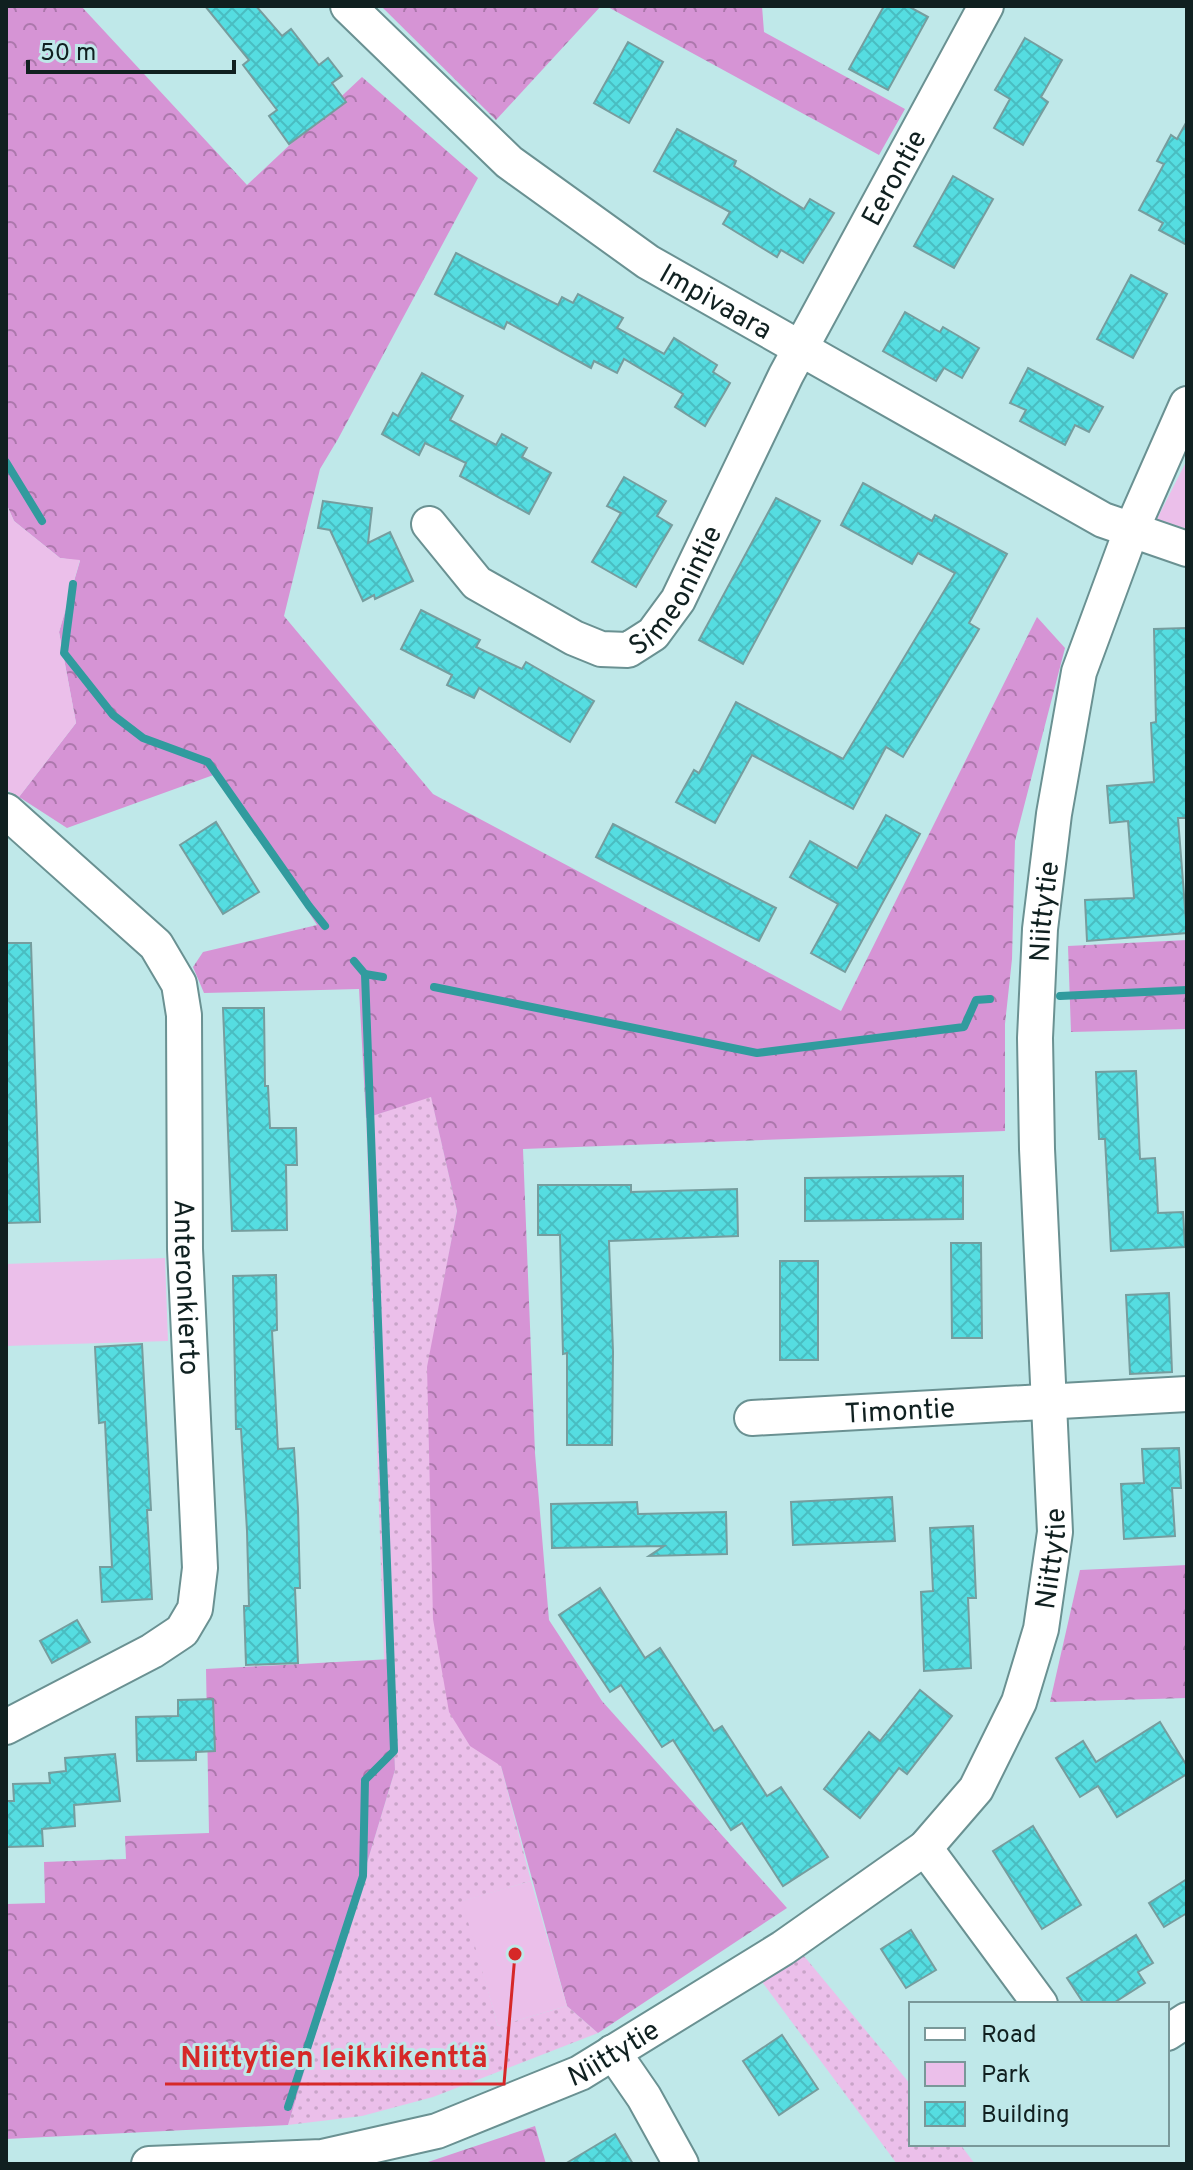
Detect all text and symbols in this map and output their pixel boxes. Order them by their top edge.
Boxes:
scale bar [28,24,234,74]
text: 50 m [40,39,96,69]
street label: Eerontie [855,124,936,233]
street label: Impivaara [652,257,778,350]
street label: Simeonintie [623,520,732,666]
street label: Niittytie [1023,859,1069,963]
street label: Anteronkierto [164,1199,206,1376]
street label: Timontie [844,1392,956,1434]
street label: Niittytie [1029,1507,1076,1612]
legend [909,2002,1169,2146]
street label: Niittytie [563,2013,667,2097]
text: Road [981,2021,1037,2051]
callout: Niittytien leikkikenttä [165,2030,504,2084]
text: Niittytien leikkikenttä [180,2041,488,2078]
text: Park [981,2061,1031,2091]
text: Building [981,2101,1070,2131]

